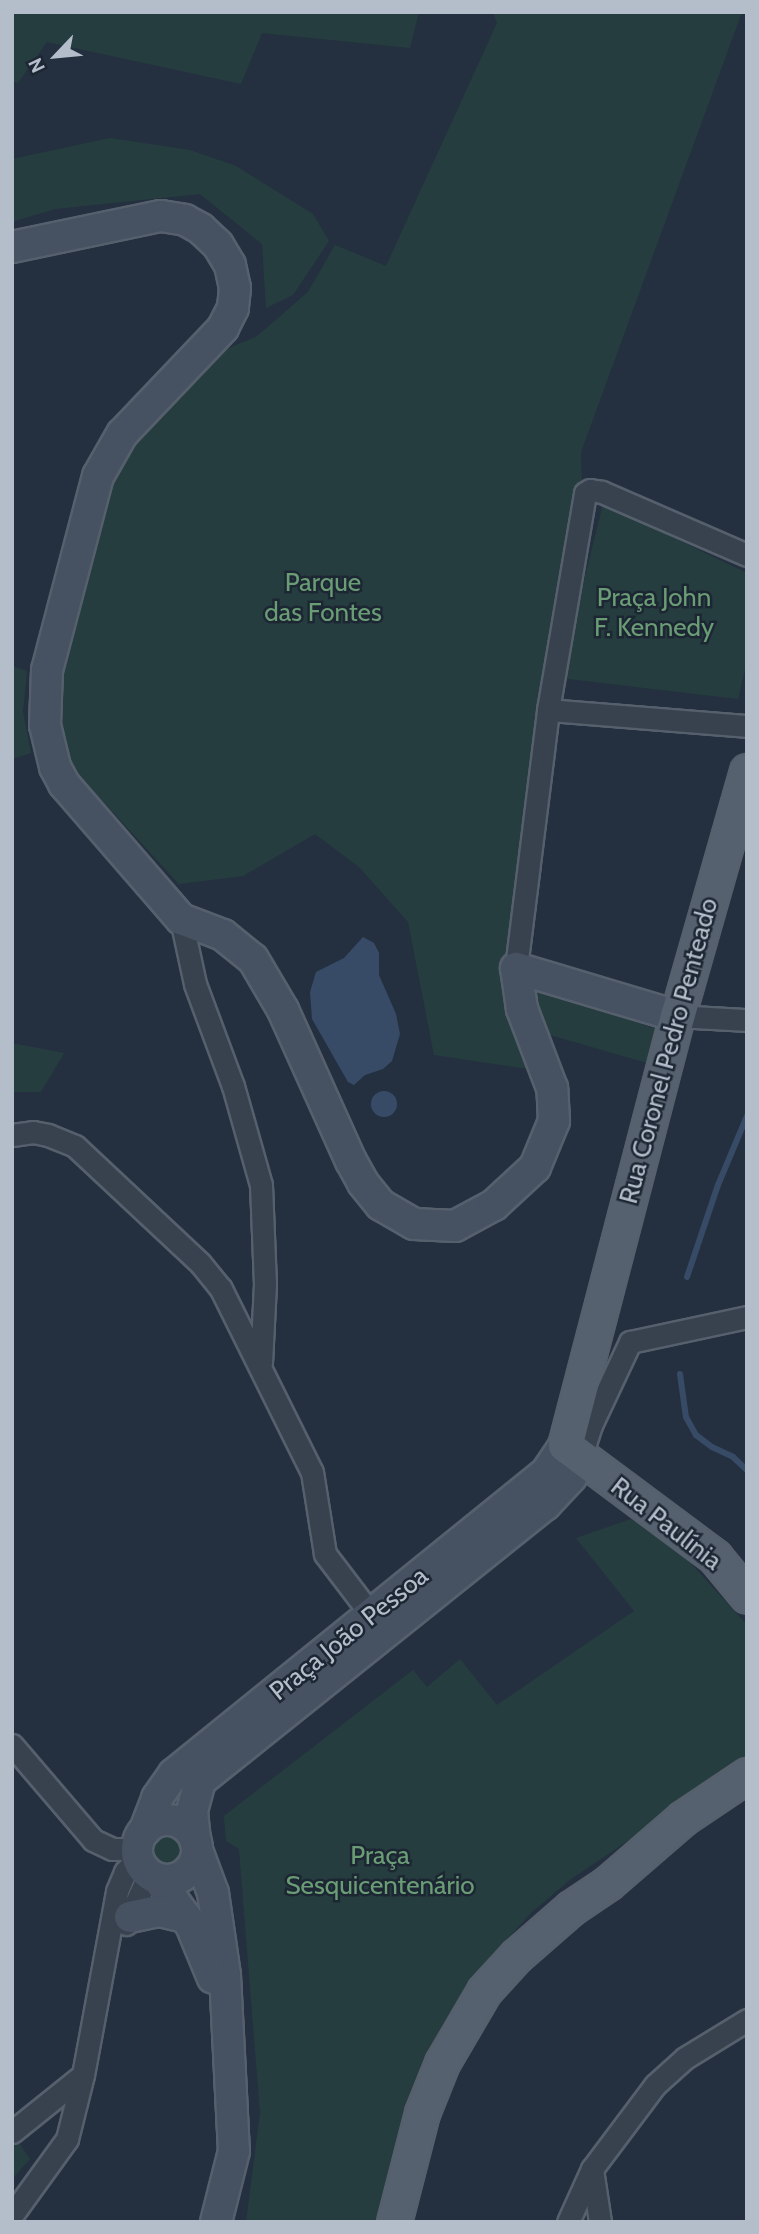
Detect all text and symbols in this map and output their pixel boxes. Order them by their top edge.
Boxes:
north arrow [21,21,91,91]
text: N [23,54,50,77]
park label: Parque das Fontes [264,567,382,628]
park label: Praça John F. Kennedy [594,582,714,644]
street label: Rua Coronel Pedro Penteado [613,895,725,1207]
street label: Rua Paulínia [604,1471,728,1577]
street label: Praça João Pessoa [264,1561,434,1707]
park label: Praça Sesquicentenário [285,1840,475,1902]

